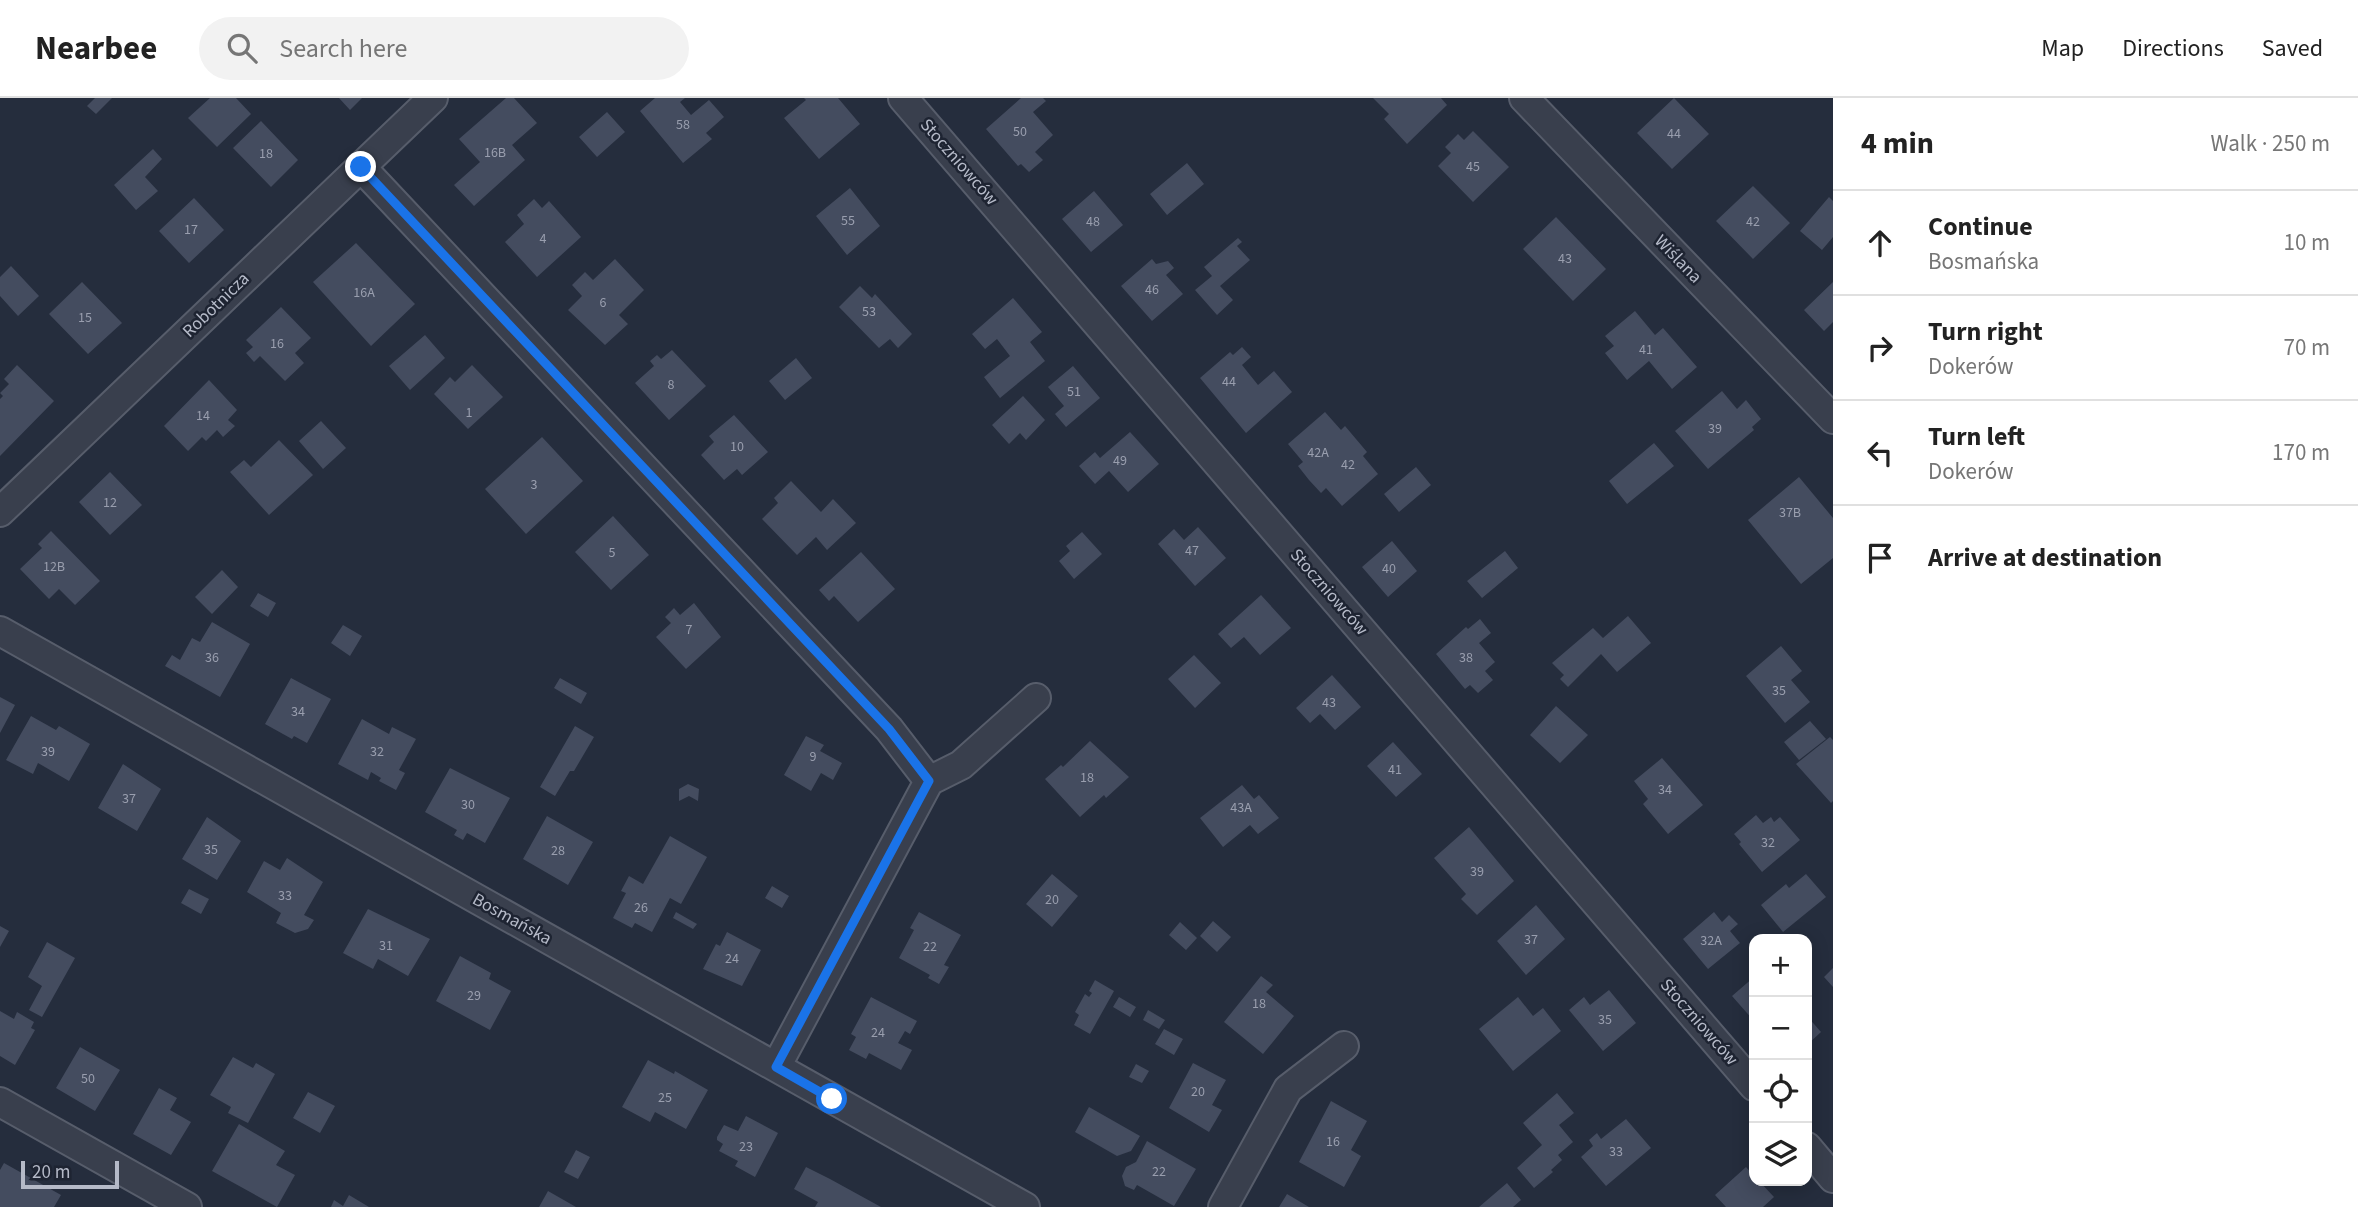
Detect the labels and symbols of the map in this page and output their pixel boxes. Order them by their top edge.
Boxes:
street label: Stoczniowców [914,113,1004,211]
house number: 58 [676,115,690,135]
house number: 50 [1013,122,1027,142]
house number: 44 [1667,124,1681,144]
house number: 16B [484,143,506,163]
house number: 18 [259,144,273,164]
route end [345,151,376,182]
house number: 45 [1466,157,1480,177]
house number: 55 [841,211,855,231]
house number: 48 [1086,212,1100,232]
house number: 42 [1746,212,1760,232]
house number: 17 [184,220,198,240]
house number: 4 [540,229,547,249]
street label: Wiślana [1649,229,1707,289]
house number: 43 [1558,249,1572,269]
street label: Robotnicza [177,267,255,343]
house number: 46 [1145,280,1159,300]
house number: 16A [353,283,375,303]
house number: 6 [600,293,607,313]
house number: 53 [862,302,876,322]
house number: 15 [78,308,92,328]
house number: 16 [270,334,284,354]
house number: 41 [1639,340,1653,360]
house number: 44 [1222,372,1236,392]
house number: 8 [668,375,675,395]
house number: 51 [1067,382,1081,402]
house number: 1 [466,403,473,423]
house number: 14 [196,406,210,426]
house number: 39 [1708,419,1722,439]
house number: 10 [730,437,744,457]
house number: 42A [1307,443,1329,463]
house number: 49 [1113,451,1127,471]
house number: 42 [1341,455,1355,475]
house number: 3 [531,475,538,495]
house number: 12 [103,493,117,513]
house number: 37B [1779,503,1801,523]
house number: 47 [1185,541,1199,561]
house number: 5 [609,543,616,563]
street label: Stoczniowców [1284,543,1374,641]
house number: 12B [43,557,65,577]
house number: 40 [1382,559,1396,579]
house number: 7 [686,620,693,640]
house number: 36 [205,648,219,668]
house number: 38 [1459,648,1473,668]
house number: 35 [1772,681,1786,701]
house number: 43 [1322,693,1336,713]
house number: 34 [291,702,305,722]
house number: 39 [41,742,55,762]
house number: 32 [370,742,384,762]
house number: 9 [810,747,817,767]
house number: 41 [1388,760,1402,780]
house number: 18 [1080,768,1094,788]
house number: 34 [1658,780,1672,800]
house number: 37 [122,789,136,809]
house number: 30 [461,795,475,815]
house number: 43A [1230,798,1252,818]
house number: 32 [1761,833,1775,853]
house number: 35 [204,840,218,860]
house number: 28 [551,841,565,861]
house number: 39 [1470,862,1484,882]
house number: 33 [278,886,292,906]
street label: Bosmańska [468,887,556,951]
house number: 20 [1045,890,1059,910]
house number: 26 [634,898,648,918]
house number: 37 [1524,930,1538,950]
house number: 32A [1700,931,1722,951]
house number: 31 [379,936,393,956]
house number: 22 [923,937,937,957]
house number: 24 [725,949,739,969]
street label: Stoczniowców [1654,973,1744,1071]
house number: 29 [467,986,481,1006]
house number: 18 [1252,994,1266,1014]
house number: 35 [1598,1010,1612,1030]
house number: 24 [871,1023,885,1043]
house number: 50 [81,1069,95,1089]
house number: 20 [1191,1082,1205,1102]
route start [816,1083,847,1114]
house number: 25 [658,1088,672,1108]
house number: 16 [1326,1132,1340,1152]
house number: 23 [739,1137,753,1157]
house number: 33 [1609,1142,1623,1162]
scale bar [21,1158,119,1190]
house number: 22 [1152,1162,1166,1182]

